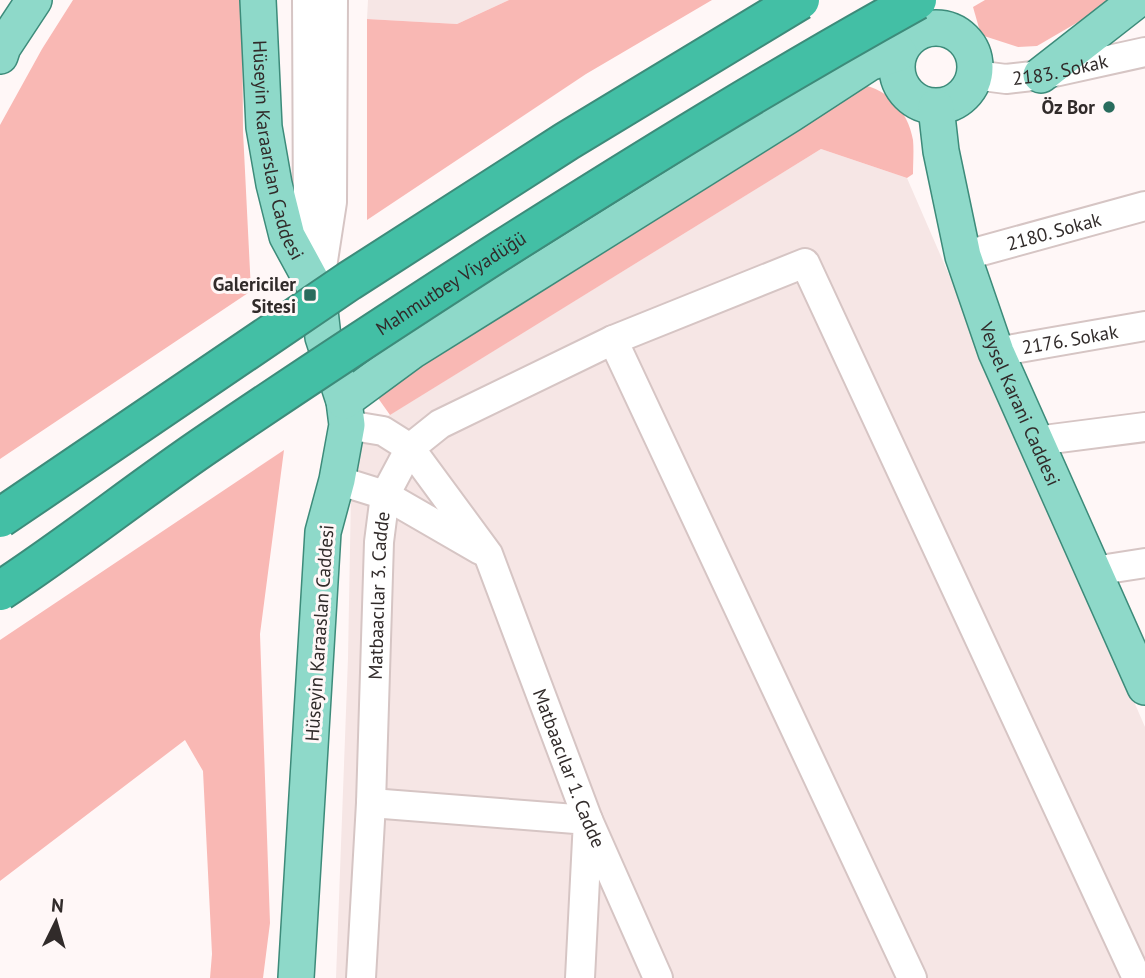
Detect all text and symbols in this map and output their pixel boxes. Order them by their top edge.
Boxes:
street label: Hüseyin Karaarslan Caddesi [248,40,310,264]
street label: 2183. Sokak [1011,49,1110,90]
place label: Öz Bor [1042,95,1095,119]
marker: Öz Bor [1101,99,1117,115]
street label: 2180. Sokak [1004,207,1104,256]
street label: Mahmutbey Viyadüğü [371,226,530,340]
place label: Galericiler Sitesi [213,272,296,318]
marker: Galericiler Sitesi [302,287,318,303]
street label: Veysel Karani Caddesi [974,318,1066,489]
street label: 2176. Sokak [1020,319,1120,359]
street label: Matbaacılar 3. Cadde [363,510,395,680]
street label: Hüseyin Karaaslan Caddesi [299,524,339,742]
street label: Matbaacılar 1. Cadde [528,685,611,851]
north arrow [21,887,91,957]
text: N [50,893,65,918]

